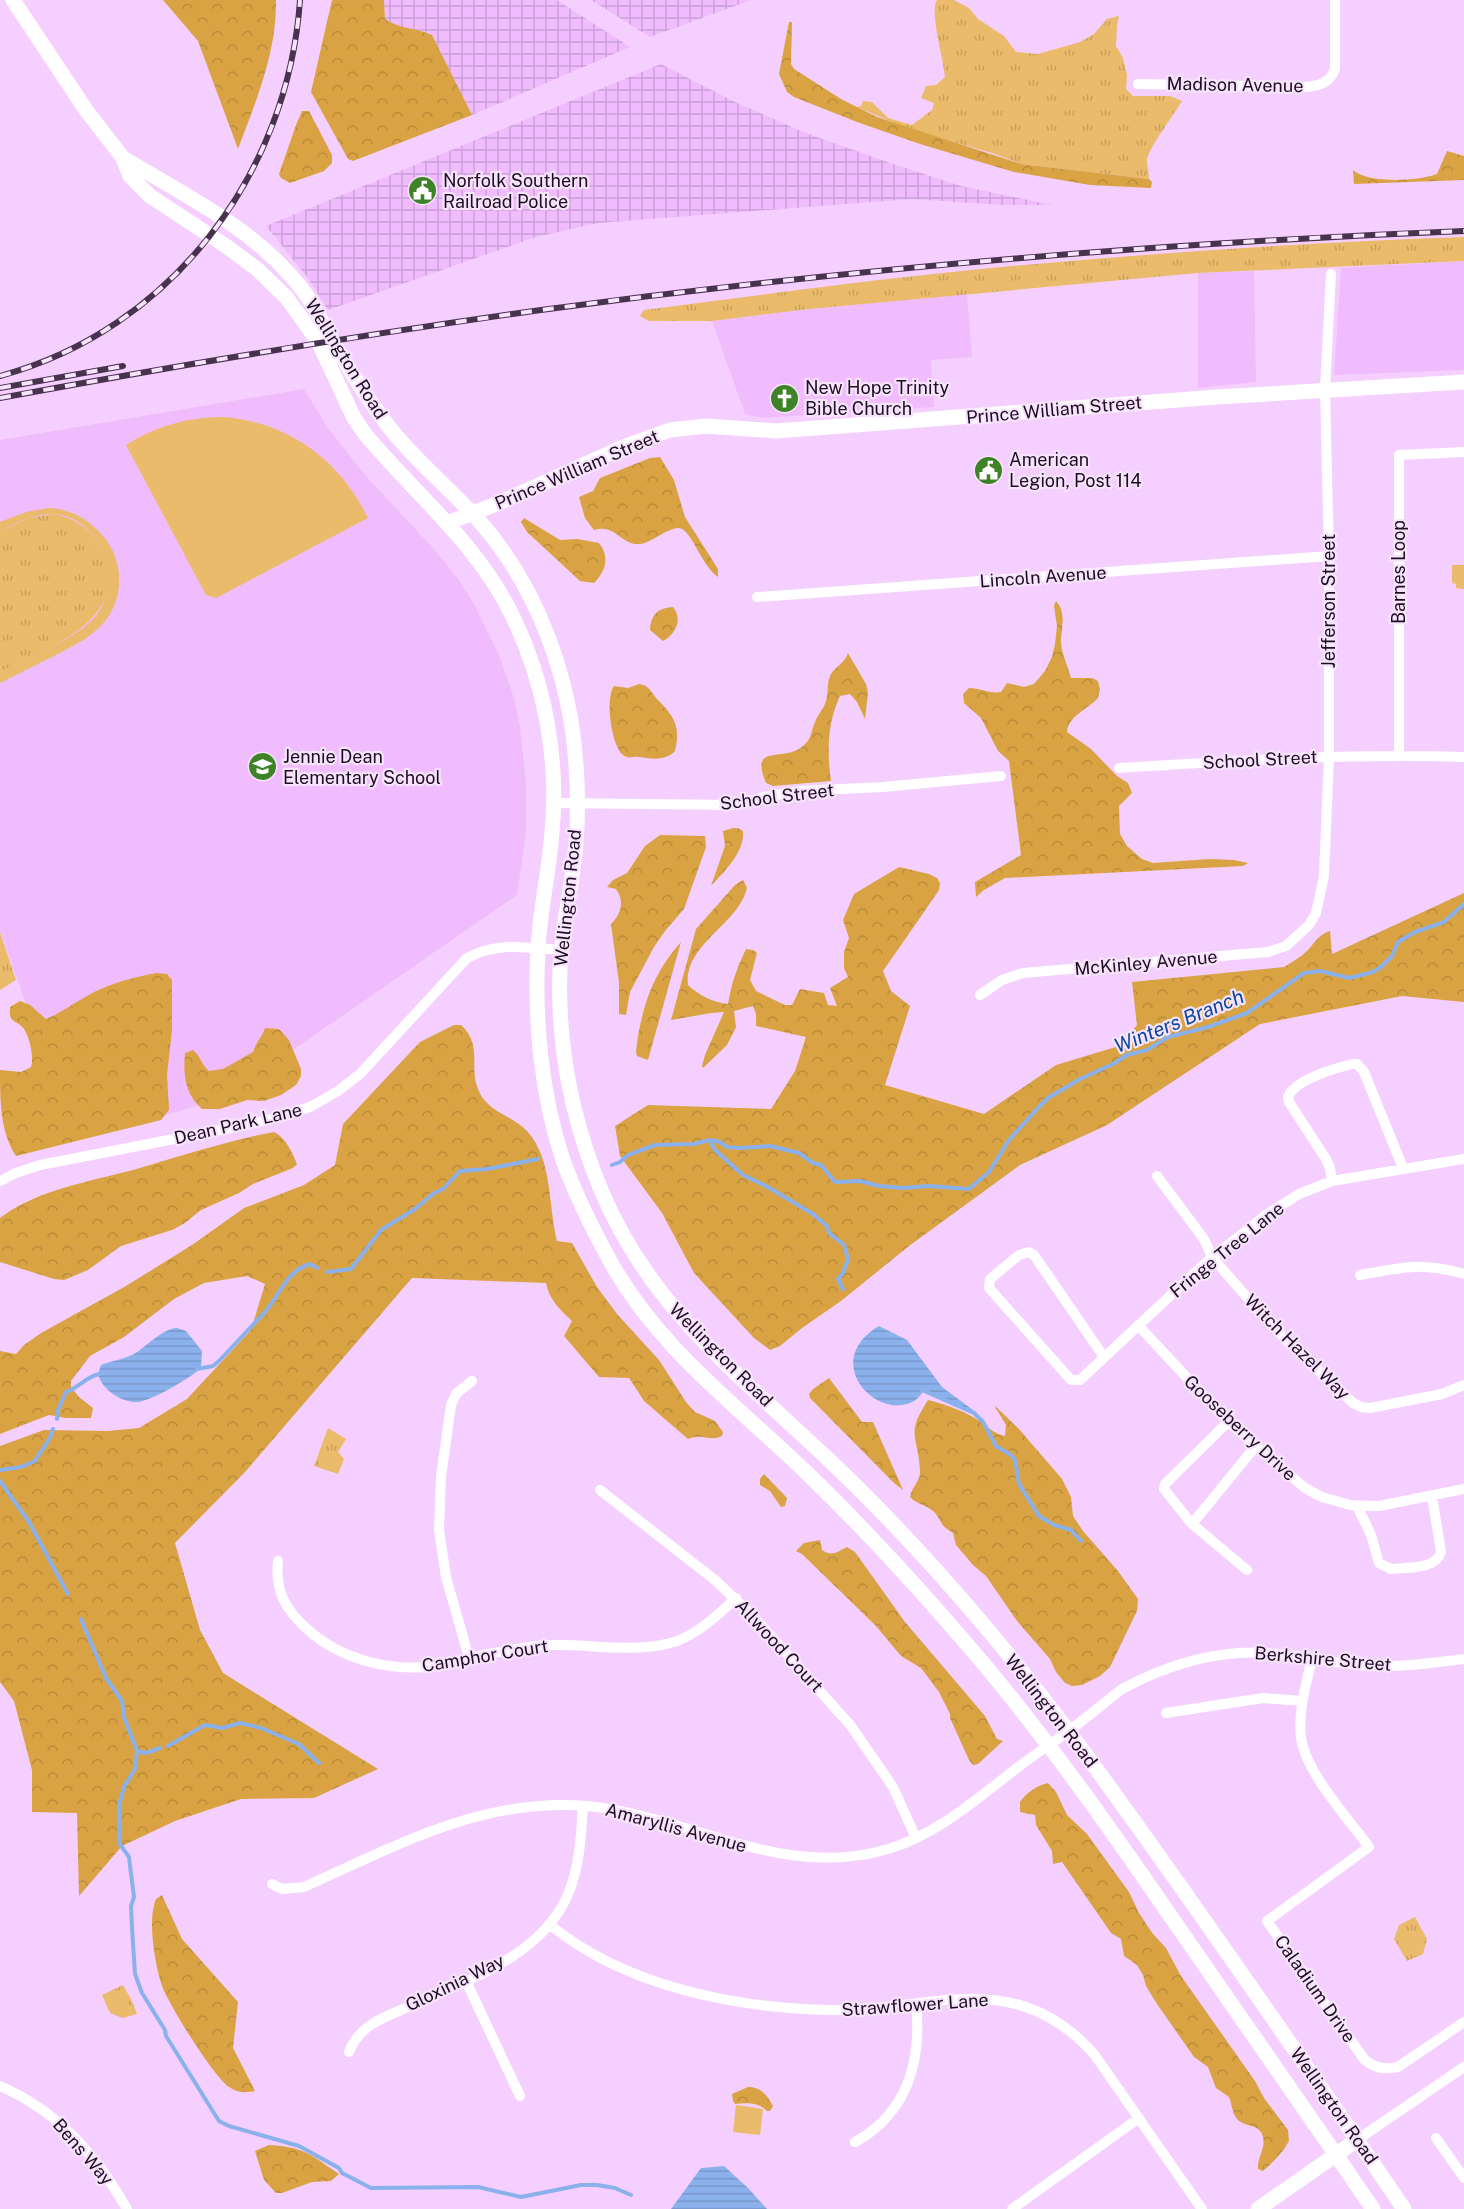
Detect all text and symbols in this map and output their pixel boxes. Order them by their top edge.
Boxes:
street label: Madison Avenue [1166,73,1304,96]
place label: Norfolk Southern Railroad Police [443,170,589,212]
public building icon: Norfolk Southern Railroad Police [406,175,438,207]
street label: Wellington Road [301,295,392,423]
place label: New Hope Trinity Bible Church [805,377,949,419]
church icon: New Hope Trinity Bible Church [768,382,800,414]
street label: Prince William Street [965,391,1143,428]
street label: Prince William Street [491,425,662,514]
place label: American Legion, Post 114 [1009,449,1142,491]
public building icon: American Legion, Post 114 [972,454,1004,486]
street label: Barnes Loop [1388,520,1409,624]
street label: Jefferson Street [1318,534,1339,668]
street label: Lincoln Avenue [979,562,1107,591]
place label: Jennie Dean Elementary School [283,746,441,788]
street label: School Street [1202,746,1318,773]
school or university icon: Jennie Dean Elementary School [246,751,278,783]
street label: School Street [719,779,835,814]
street label: Wellington Road [550,828,585,967]
street label: McKinley Avenue [1074,946,1218,979]
water label: Winters Branch [1111,984,1247,1058]
street label: Dean Park Lane [172,1099,304,1148]
street label: Fringe Tree Lane [1166,1197,1288,1302]
street label: Witch Hazel Way [1240,1290,1355,1404]
street label: Wellington Road [665,1299,777,1411]
street label: Gooseberry Drive [1180,1370,1301,1485]
street label: Allwood Court [731,1595,828,1696]
street label: Camphor Court [420,1635,549,1676]
street label: Berkshire Street [1254,1642,1392,1675]
street label: Wellington Road [1001,1650,1102,1771]
street label: Amaryllis Avenue [603,1799,749,1856]
street label: Caladium Drive [1271,1931,1360,2047]
street label: Gloxinia Way [402,1950,508,2015]
street label: Strawflower Lane [841,1989,989,2020]
street label: Wellington Road [1286,2043,1382,2168]
street label: Bens Way [49,2114,118,2190]

